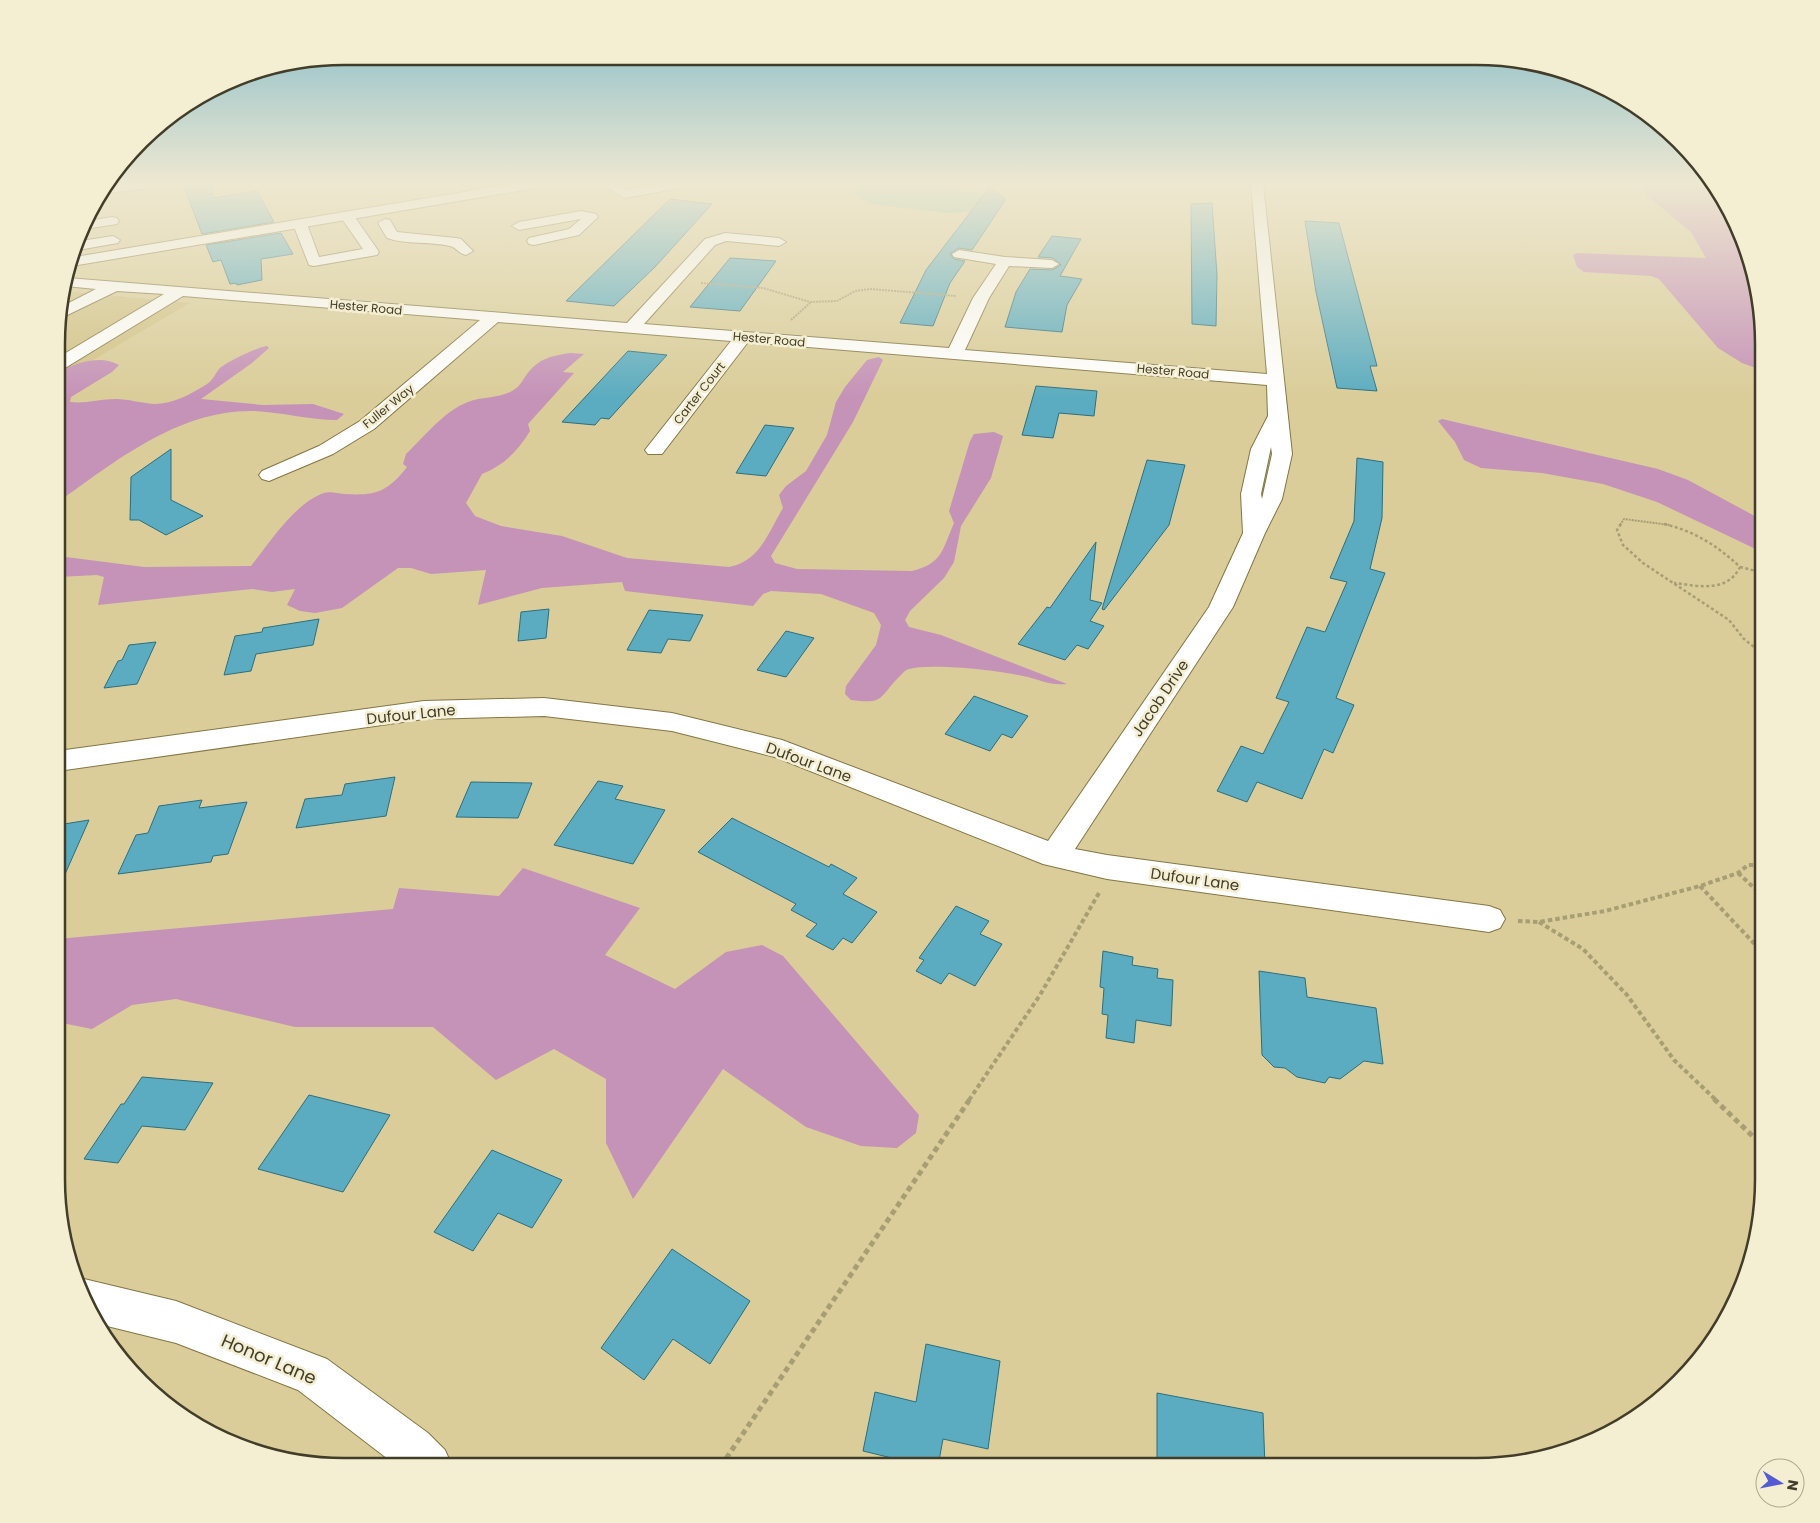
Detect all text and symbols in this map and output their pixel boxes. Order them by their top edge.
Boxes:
street label: Hester Road [329,295,403,319]
street label: Hester Road [732,327,806,351]
street label: Carter Court [669,358,729,428]
street label: Hester Road [1136,359,1210,383]
street label: Fuller Way [359,380,417,432]
street label: Jacob Drive [1127,655,1193,741]
street label: Dufour Lane [365,699,457,729]
street label: Dufour Lane [763,737,855,787]
street label: Dufour Lane [1149,862,1241,896]
street label: Honor Lane [218,1328,320,1390]
north arrow [1755,1458,1805,1508]
text: N [1782,1478,1804,1492]

